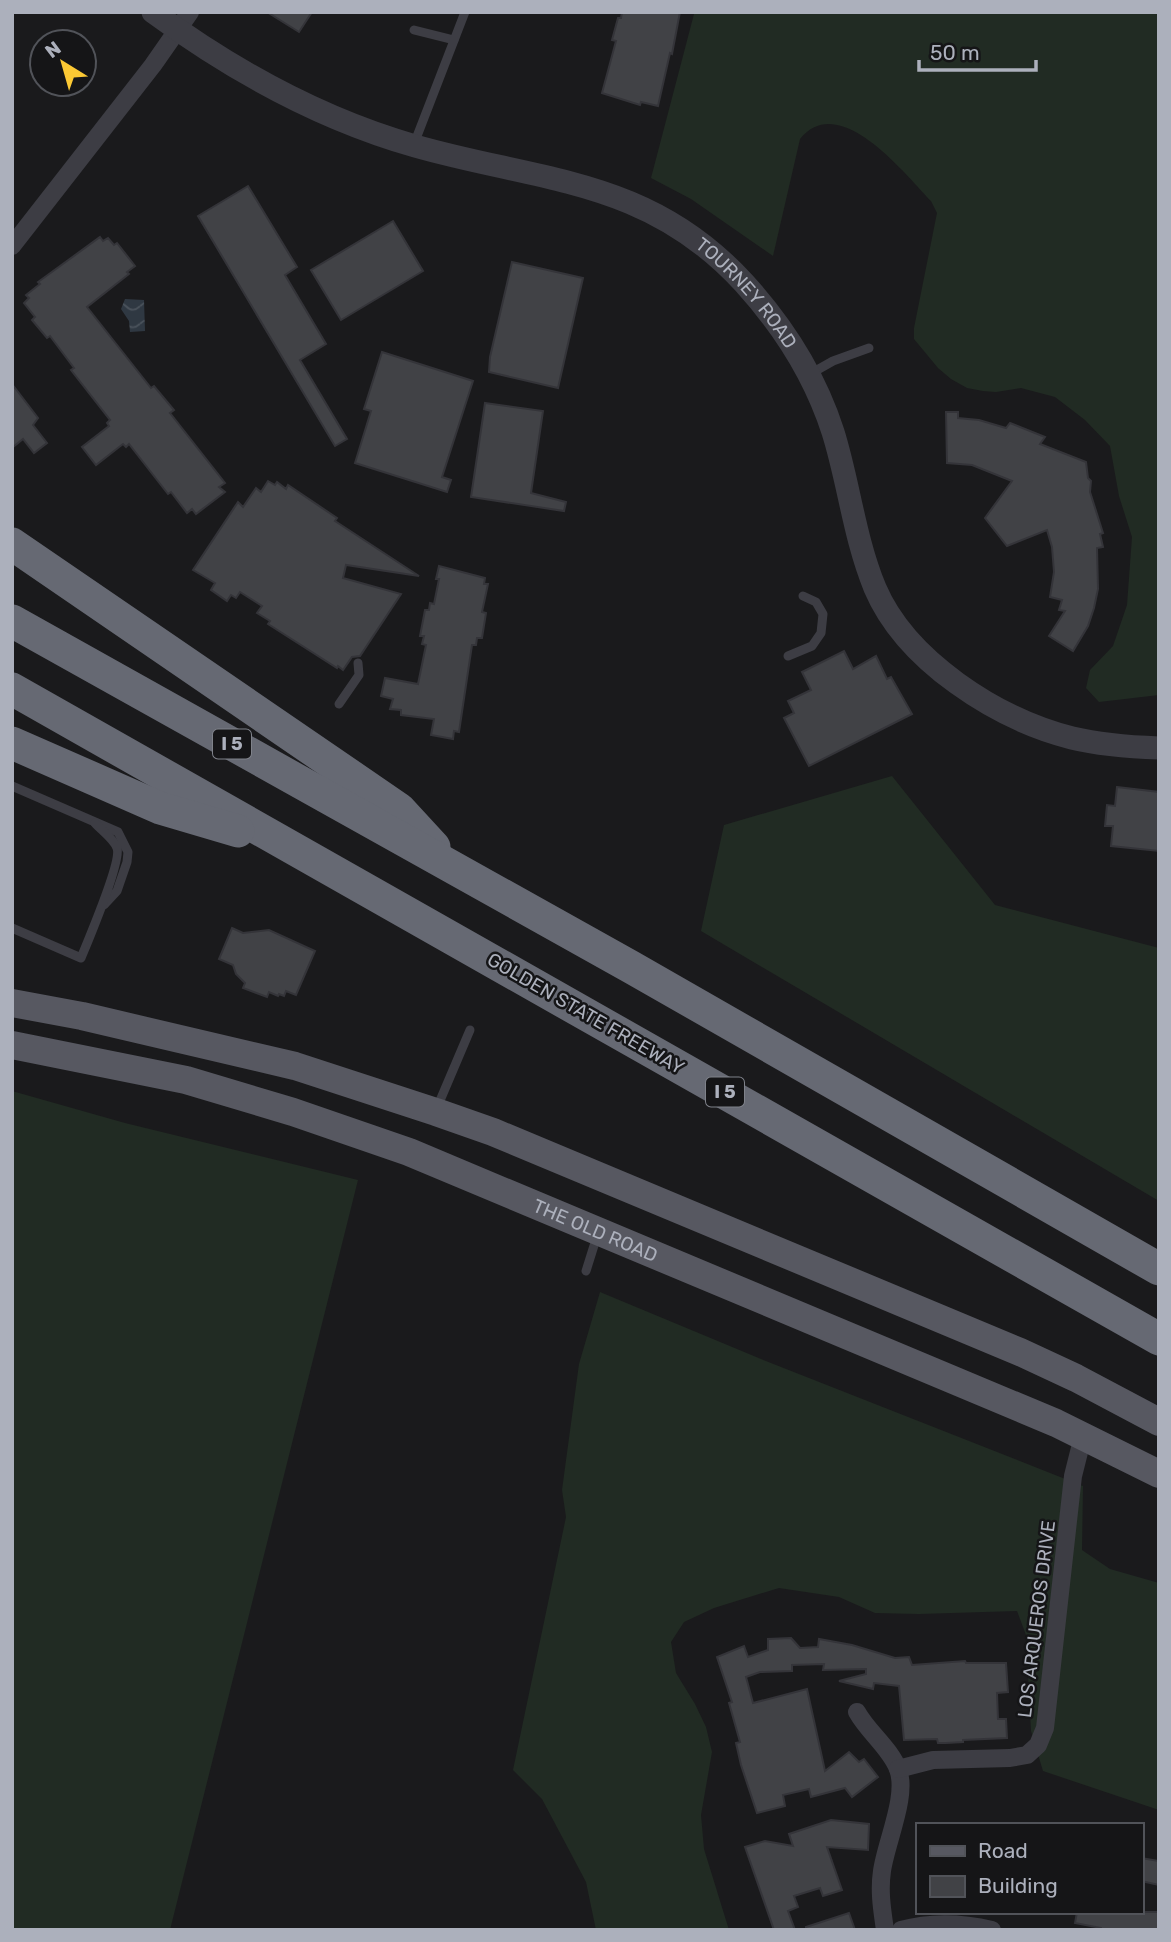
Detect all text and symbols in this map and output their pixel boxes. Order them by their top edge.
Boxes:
north arrow [28,28,98,98]
scale bar [919,28,1036,72]
text: N [41,37,65,63]
text: 50 m [930,40,980,65]
street label: TOURNEY ROAD [691,233,802,353]
road number: I 5 [213,730,251,758]
street label: GOLDEN STATE FREEWAY [483,948,688,1079]
road number: I 5 [706,1078,744,1106]
street label: THE OLD ROAD [529,1194,661,1267]
street label: LOS ARQUEROS DRIVE [1013,1519,1060,1719]
legend [916,1823,1143,1914]
text: Road [978,1838,1028,1863]
text: Building [978,1873,1058,1898]

